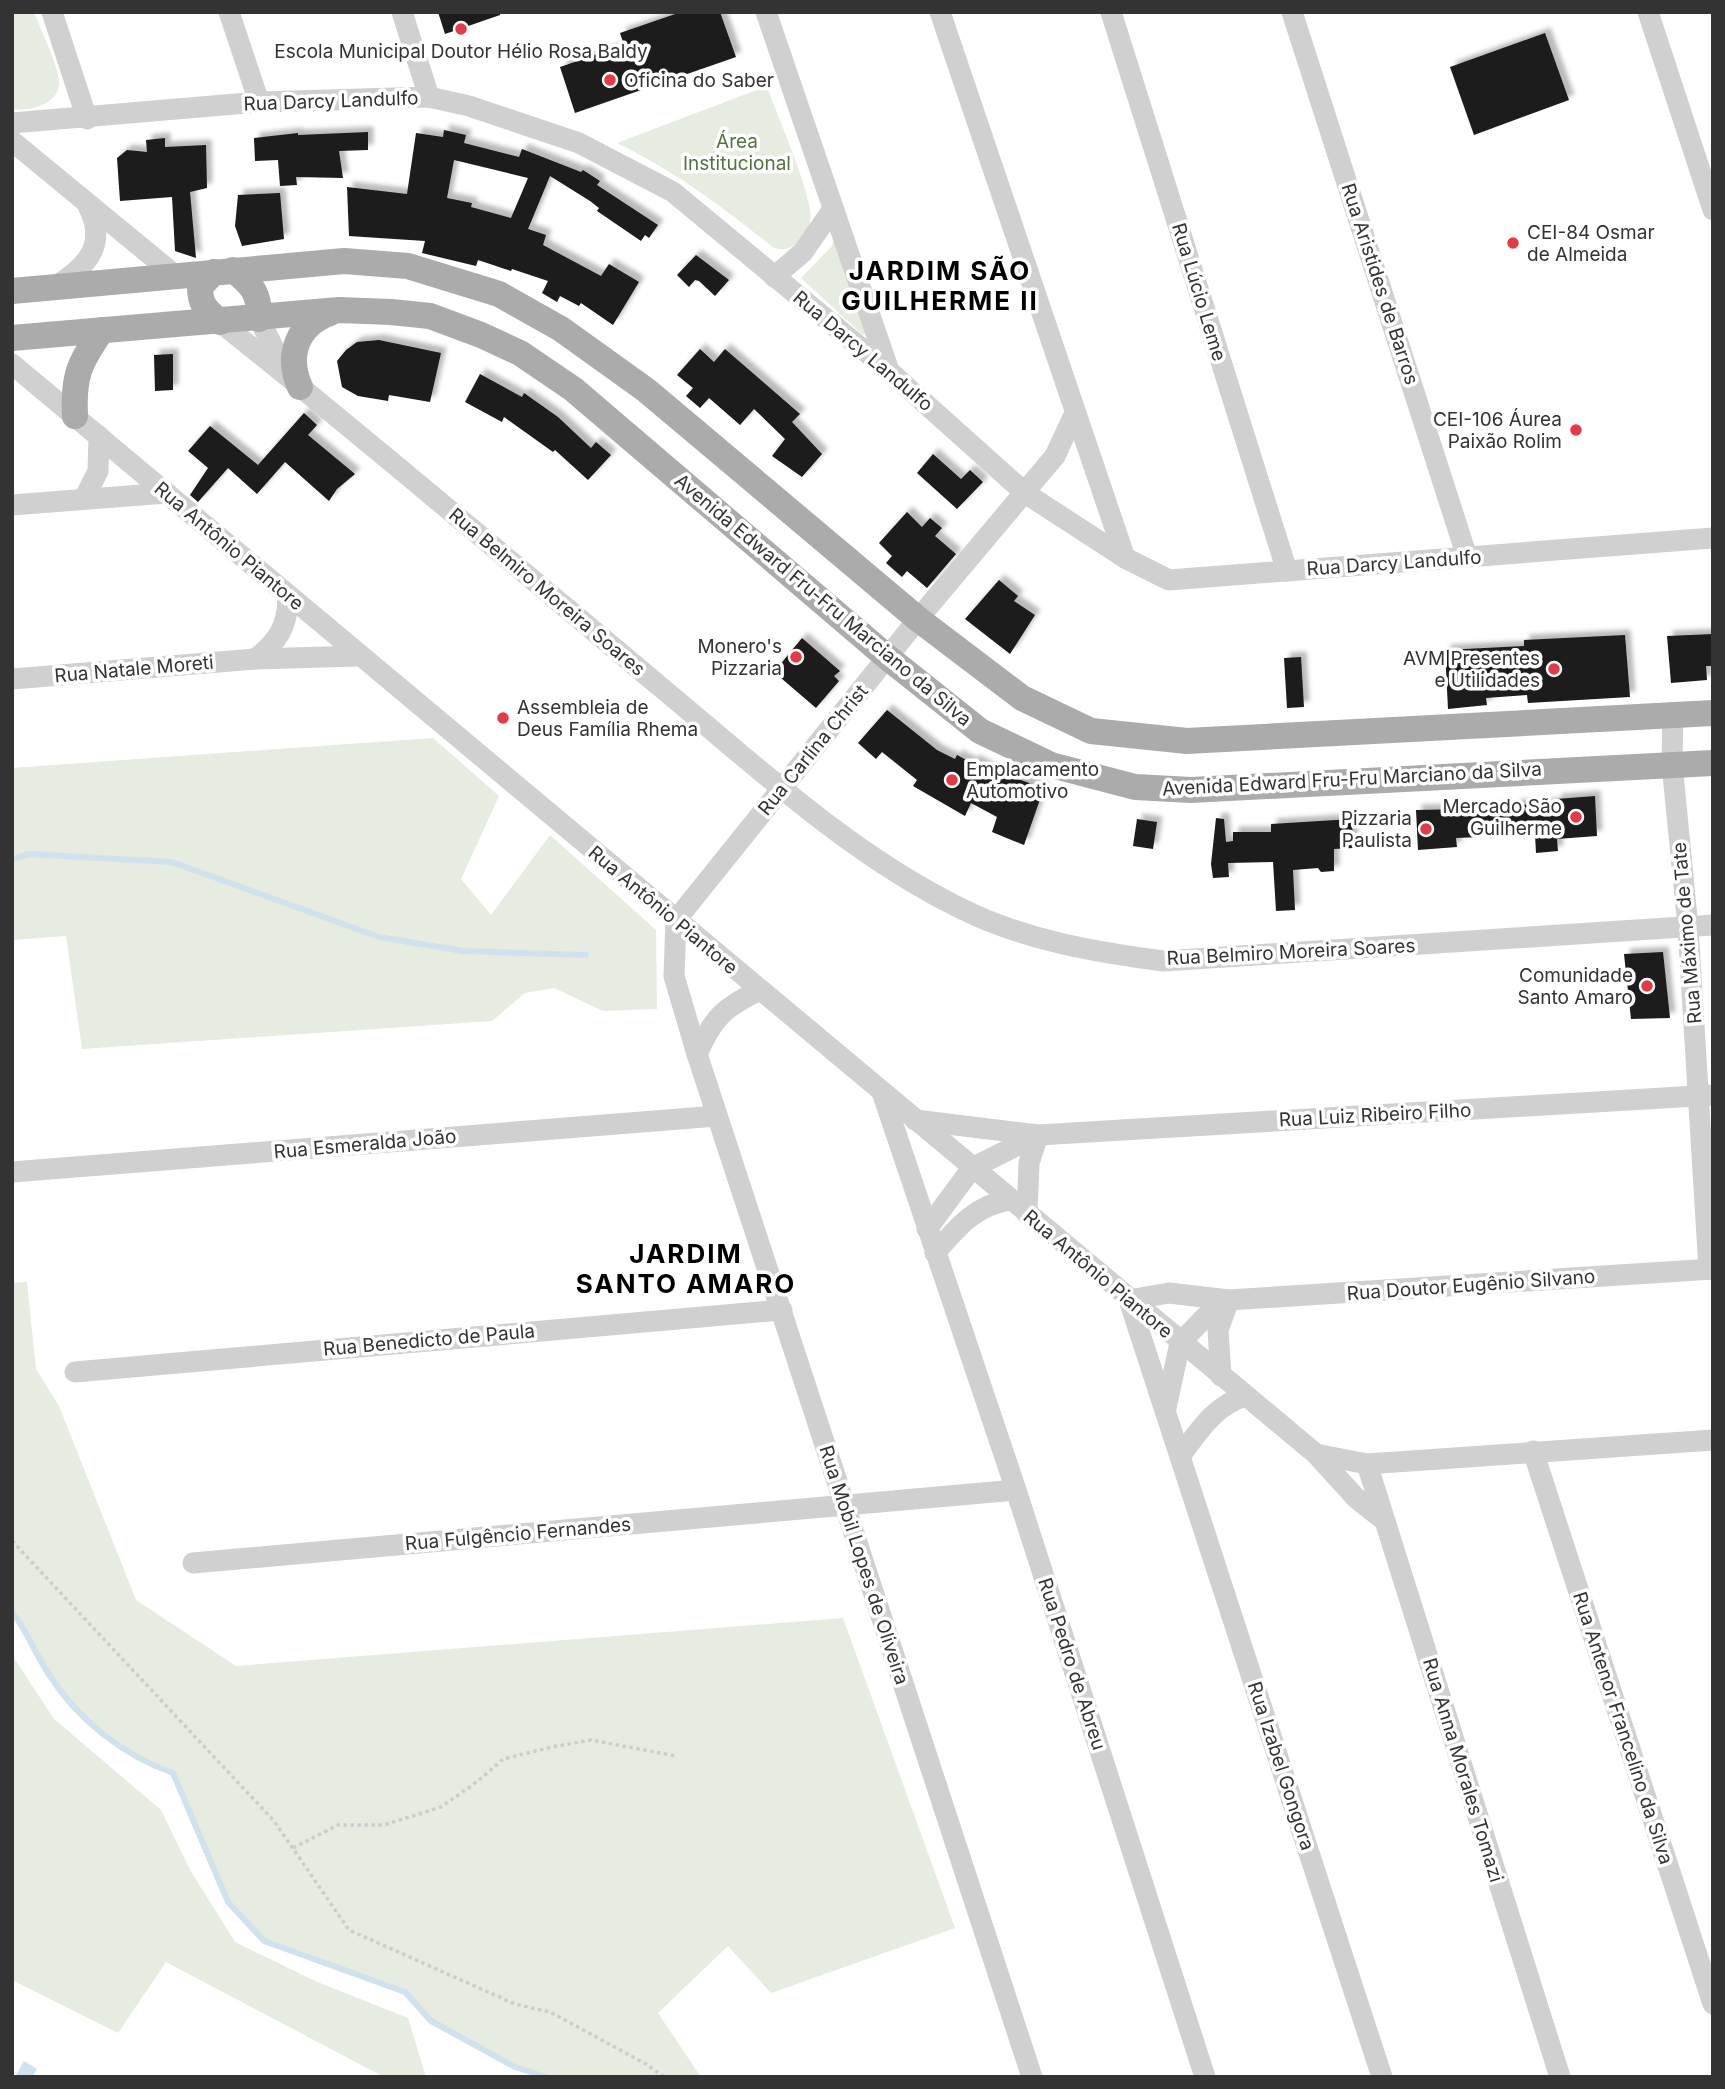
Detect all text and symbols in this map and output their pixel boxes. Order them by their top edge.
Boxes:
marker: Escola Municipal Doutor Hélio Rosa Baldy [453,21,469,37]
place label: Escola Municipal Doutor Hélio Rosa Baldy [274,40,648,63]
place label: Oficina do Saber [624,69,774,92]
marker: Oficina do Saber [602,72,618,88]
street label: Rua Darcy Landulfo [243,86,419,116]
park label: Área Institucional [683,129,791,175]
street label: Rua Aristides de Barros [1337,180,1423,388]
street label: Rua Lúcio Leme [1167,220,1231,364]
place label: CEI-84 Osmar de Almeida [1527,221,1655,266]
marker: CEI-84 Osmar de Almeida [1505,235,1521,251]
district label: JARDIM SÃO GUILHERME II [841,255,1039,316]
street label: Rua Darcy Landulfo [789,286,937,416]
place label: CEI-106 Áurea Paixão Rolim [1433,407,1562,453]
marker: CEI-106 Áurea Paixão Rolim [1568,422,1584,438]
street label: Avenida Edward Fru-Fru Marciano da Silva [670,469,976,731]
street label: Rua Antônio Piantore [150,477,308,615]
street label: Rua Belmiro Moreira Soares [444,503,650,681]
street label: Rua Darcy Landulfo [1306,545,1482,581]
place label: Monero's Pizzaria [697,635,782,680]
place label: AVM Presentes e Utilidades [1403,647,1540,692]
marker: Monero's Pizzaria [788,649,804,665]
street label: Rua Natale Moreti [53,651,215,687]
marker: AVM Presentes e Utilidades [1546,661,1562,677]
street label: Rua Carlina Christ [753,680,873,820]
place label: Assembleia de Deus Família Rhema [517,696,698,741]
marker: Assembleia de Deus Família Rhema [495,710,511,726]
place label: Emplacamento Automotivo [966,758,1099,803]
street label: Avenida Edward Fru-Fru Marciano da Silva [1161,758,1543,800]
marker: Emplacamento Automotivo [944,772,960,788]
place label: Mercado São Guilherme [1443,795,1562,840]
place label: Pizzaria Paulista [1341,807,1412,852]
marker: Mercado São Guilherme [1568,809,1584,825]
marker: Pizzaria Paulista [1418,821,1434,837]
street label: Rua Antônio Piantore [584,841,742,979]
street label: Rua Máximo de Tate [1668,841,1706,1025]
street label: Rua Belmiro Moreira Soares [1166,934,1416,970]
place label: Comunidade Santo Amaro [1517,964,1633,1009]
marker: Comunidade Santo Amaro [1639,978,1655,994]
street label: Rua Luiz Ribeiro Filho [1278,1098,1472,1132]
street label: Rua Esmeralda João [273,1125,457,1163]
street label: Rua Antônio Piantore [1019,1205,1177,1343]
district label: JARDIM SANTO AMARO [576,1238,796,1299]
street label: Rua Doutor Eugênio Silvano [1346,1265,1596,1305]
street label: Rua Benedicto de Paula [322,1319,536,1361]
street label: Rua Mobil Lopes de Oliveira [814,1443,914,1687]
street label: Rua Fulgêncio Fernandes [404,1513,632,1555]
street label: Rua Pedro de Abreu [1033,1575,1111,1753]
street label: Rua Antenor Francelino da Silva [1568,1589,1678,1867]
street label: Rua Anna Morales Tomazi [1418,1655,1508,1885]
street label: Rua Izabel Gongora [1243,1679,1319,1853]

